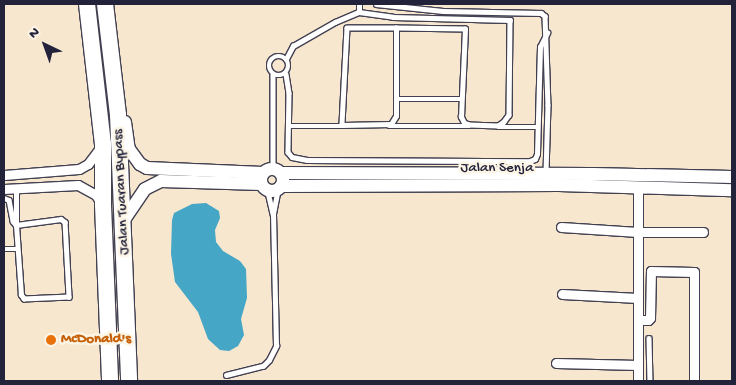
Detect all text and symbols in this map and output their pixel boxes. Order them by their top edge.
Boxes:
north arrow [20,20,70,70]
text: N [26,24,44,43]
street label: Jalan Tuaran Bypass [110,129,134,255]
street label: Jalan Senja [460,160,534,178]
place label: McDonald's [61,331,131,349]
marker: McDonald's [45,334,57,346]

